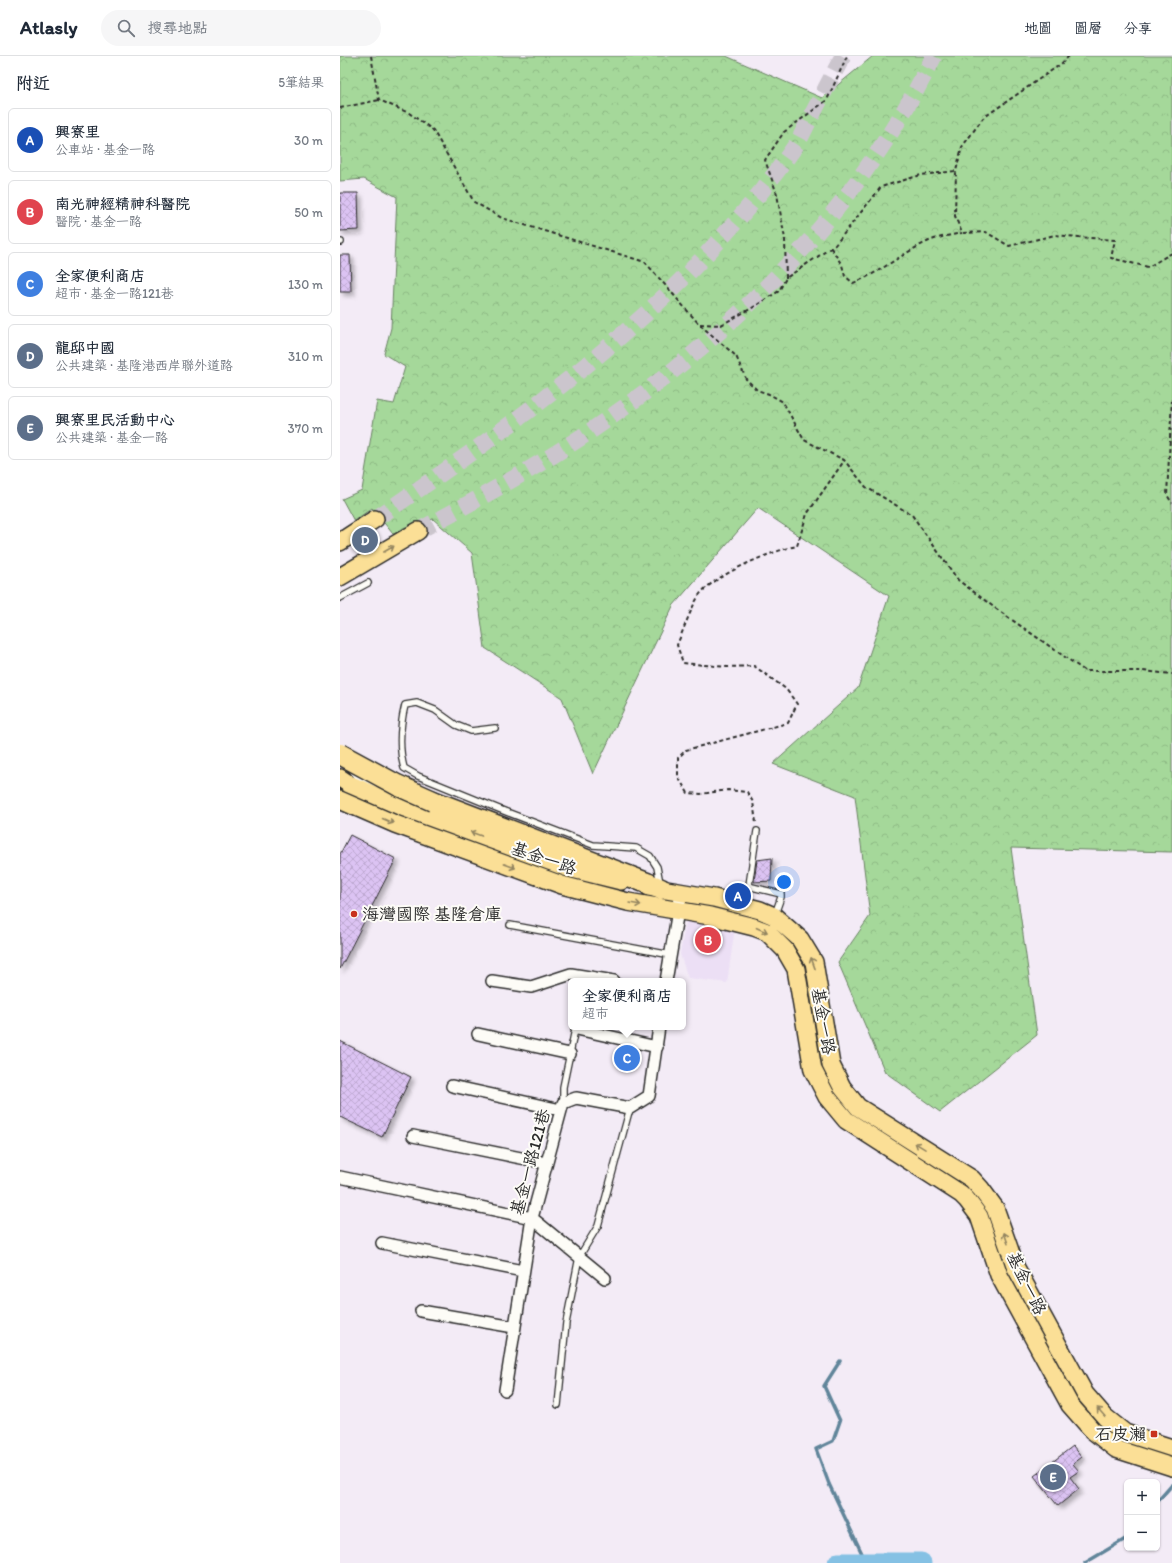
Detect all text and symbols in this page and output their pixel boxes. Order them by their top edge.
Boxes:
search box [101,10,381,46]
text: Atlasly [20,16,77,39]
icon: search [115,17,137,39]
text: 搜尋地點 [147,19,207,37]
text: 地圖 [1024,20,1052,37]
text: 圖層 [1074,20,1102,37]
text: 分享 [1124,20,1152,37]
text: 附近 [16,73,50,93]
text: 5筆結果 [278,75,324,90]
text: 興寮里 [55,123,100,141]
text: A [26,133,34,148]
text: 30 m [294,133,323,148]
text: 公車站 · 基金一路 [55,142,155,157]
text: 南光神經精神科醫院 [55,195,190,213]
text: B [26,205,34,220]
text: 50 m [294,205,323,220]
text: 醫院 · 基金一路 [55,214,142,229]
text: 全家便利商店 [55,267,145,285]
text: C [26,277,34,292]
text: 130 m [288,277,323,292]
text: 超市 · 基金一路121巷 [55,286,174,301]
text: 龍邸中國 [55,339,115,357]
text: D [26,349,34,364]
text: 310 m [288,349,323,364]
text: 公共建築 · 基隆港西岸聯外道路 [55,358,233,373]
text: 興寮里民活動中心 [55,411,175,429]
text: E [26,421,34,436]
text: 370 m [288,421,323,436]
text: 公共建築 · 基金一路 [55,430,168,445]
pin: D [352,525,378,555]
one-way arrow [383,544,395,552]
one-way arrow [382,818,394,825]
one-way arrow [471,830,483,838]
street label: 基金一路 [509,837,579,879]
one-way arrow [504,863,516,871]
your location [774,872,794,892]
pin: A [725,881,751,911]
one-way arrow [628,900,641,908]
place label: 海灣國際 基隆倉庫 [362,904,502,924]
marker: 海灣國際 基隆倉庫 [349,909,359,919]
pin: B [695,925,721,955]
one-way arrow [755,927,767,935]
one-way arrow [808,957,816,969]
popup [568,978,686,1030]
street label: 基金一路 [808,986,840,1056]
text: 全家便利商店 [582,987,672,1005]
text: 超市 [582,1006,608,1021]
pin: C [614,1043,640,1073]
street label: 基金一路121巷 [506,1105,554,1218]
one-way arrow [914,1142,926,1150]
one-way arrow [1001,1232,1009,1244]
street label: 基金一路 [1003,1248,1051,1318]
one-way arrow [1097,1408,1106,1418]
place label: 石皮瀨 [1095,1424,1146,1444]
marker: 石皮瀨 [1149,1429,1159,1439]
pin: E [1040,1462,1066,1492]
map controls [1124,1479,1160,1551]
button: + [1124,1479,1160,1515]
button: − [1124,1515,1160,1551]

